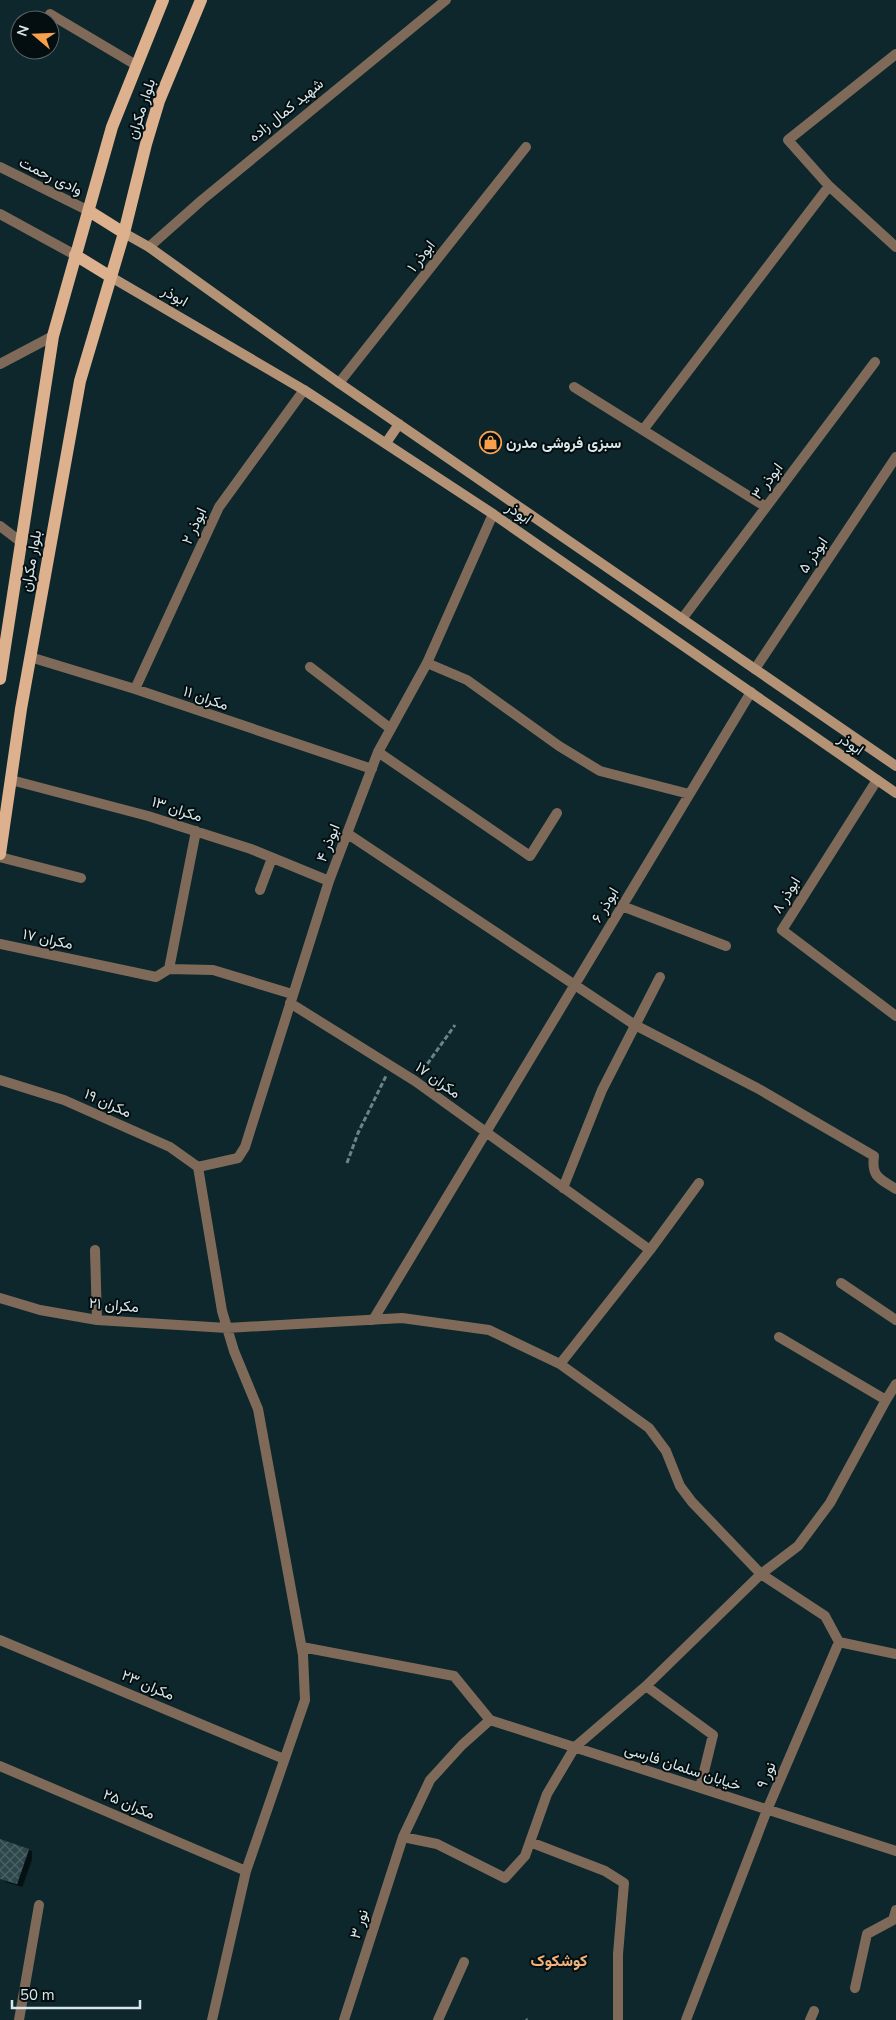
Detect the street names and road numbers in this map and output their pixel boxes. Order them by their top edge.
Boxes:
street label: شهید کمال زاده [244,74,328,146]
street label: بلوار مکران [122,76,160,142]
street label: وادی رحمت [16,152,86,200]
street label: ابوذر ۱ [402,236,440,276]
street label: ابوذر [157,280,192,311]
street label: ابوذر ۳ [747,459,787,503]
street label: ابوذر [501,497,536,529]
street label: ابوذر ۲ [177,504,211,548]
street label: بلوار مکران [16,529,46,593]
street label: ابوذر ۵ [794,533,832,577]
street label: مکران ۱۱ [181,681,231,715]
street label: ابوذر [833,728,868,760]
street label: مکران ۱۳ [149,791,205,827]
street label: ابوذر ۴ [311,821,345,865]
street label: ابوذر ۸ [767,873,805,917]
street label: ابوذر ۶ [587,884,623,926]
street label: مکران ۱۷ [21,924,75,954]
street label: مکران ۱۷ [411,1057,465,1103]
street label: مکران ۱۹ [81,1084,135,1122]
street label: مکران ۲۱ [88,1293,140,1317]
street label: مکران ۲۳ [118,1665,178,1705]
street label: خیابان سلمان فارسی [622,1739,744,1795]
street label: نور ۹ [751,1759,781,1791]
street label: مکران ۲۵ [100,1784,158,1824]
street label: نور ۳ [345,1907,373,1941]

